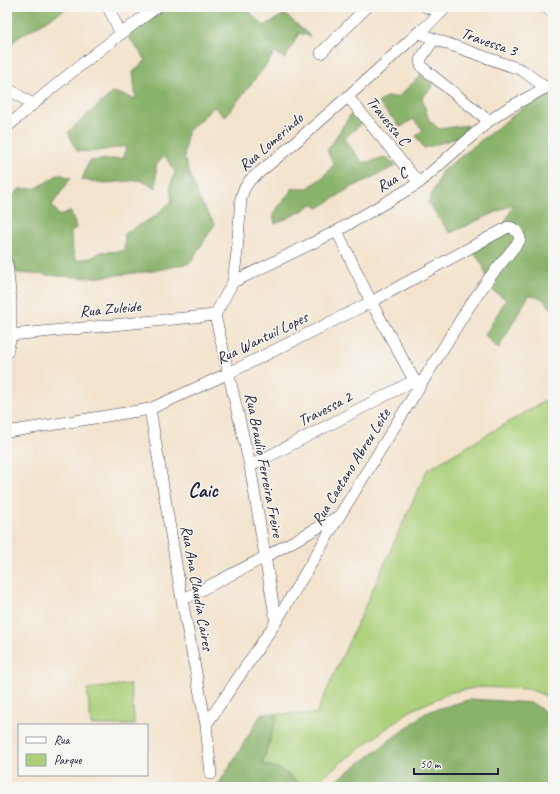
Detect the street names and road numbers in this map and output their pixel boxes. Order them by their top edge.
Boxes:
street label: Travessa 3 [458,23,521,61]
street label: Travessa C [362,92,415,151]
street label: Rua Lomerindo [235,108,308,175]
street label: Rua C [373,162,413,197]
street label: Rua Zuleide [79,296,143,322]
street label: Rua Wantuil Lopes [213,307,313,369]
street label: Travessa 2 [295,386,357,431]
street label: Rua Braulio Ferreira Freire [240,391,288,541]
street label: Rua Caetano Abreu Leite [307,404,396,529]
street label: Rua Ana Claudia Caires [176,524,218,654]

